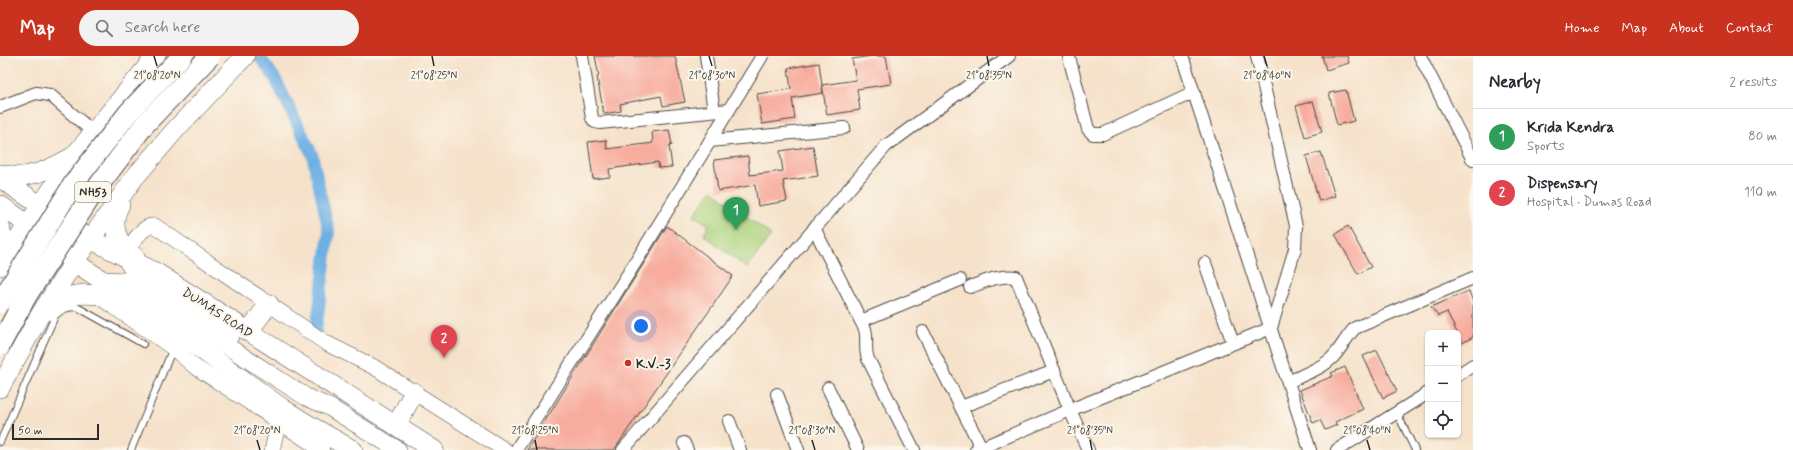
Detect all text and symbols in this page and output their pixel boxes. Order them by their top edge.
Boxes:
search box [79,10,359,46]
text: Map [20,16,55,41]
icon: search [93,17,115,39]
text: Search here [125,18,200,38]
text: Home [1565,19,1599,37]
text: Map [1621,19,1647,37]
text: About [1669,19,1704,37]
text: Contact [1726,19,1773,37]
text: 21°08'20"N [134,69,181,83]
text: 21°08'25"N [411,69,457,83]
text: 21°08'30"N [689,69,735,83]
text: 21°08'35"N [966,69,1012,83]
text: 21°08'40"N [1243,69,1291,83]
text: Nearby [1489,71,1541,93]
text: 2 results [1730,74,1777,91]
text: Krida Kendra [1527,118,1614,138]
text: 1 [1499,128,1505,145]
text: 80 m [1748,128,1777,145]
text: Sports [1527,138,1565,155]
text: Dispensary [1527,174,1598,194]
road number: NH53 [75,182,111,202]
text: 2 [1499,184,1505,201]
text: 110 m [1744,184,1777,201]
text: Hospital · Dumas Road [1527,194,1652,211]
pin: 1 [723,197,749,230]
street label: DUMAS ROAD [179,284,256,342]
your location [631,316,651,336]
pin: 2 [431,325,457,358]
map controls [1425,330,1461,438]
button: + [1425,330,1461,366]
place label: K.V.-3 [636,356,671,373]
marker: K.V.-3 [623,358,633,368]
button: − [1425,366,1461,402]
button: locate [1425,402,1461,438]
scale bar [12,422,99,441]
text: 50 m [18,424,43,438]
text: 21°08'20"N [234,424,281,438]
text: 21°08'25"N [512,424,558,438]
text: 21°08'30"N [789,424,835,438]
text: 21°08'35"N [1067,424,1113,438]
text: 21°08'40"N [1343,424,1391,438]

